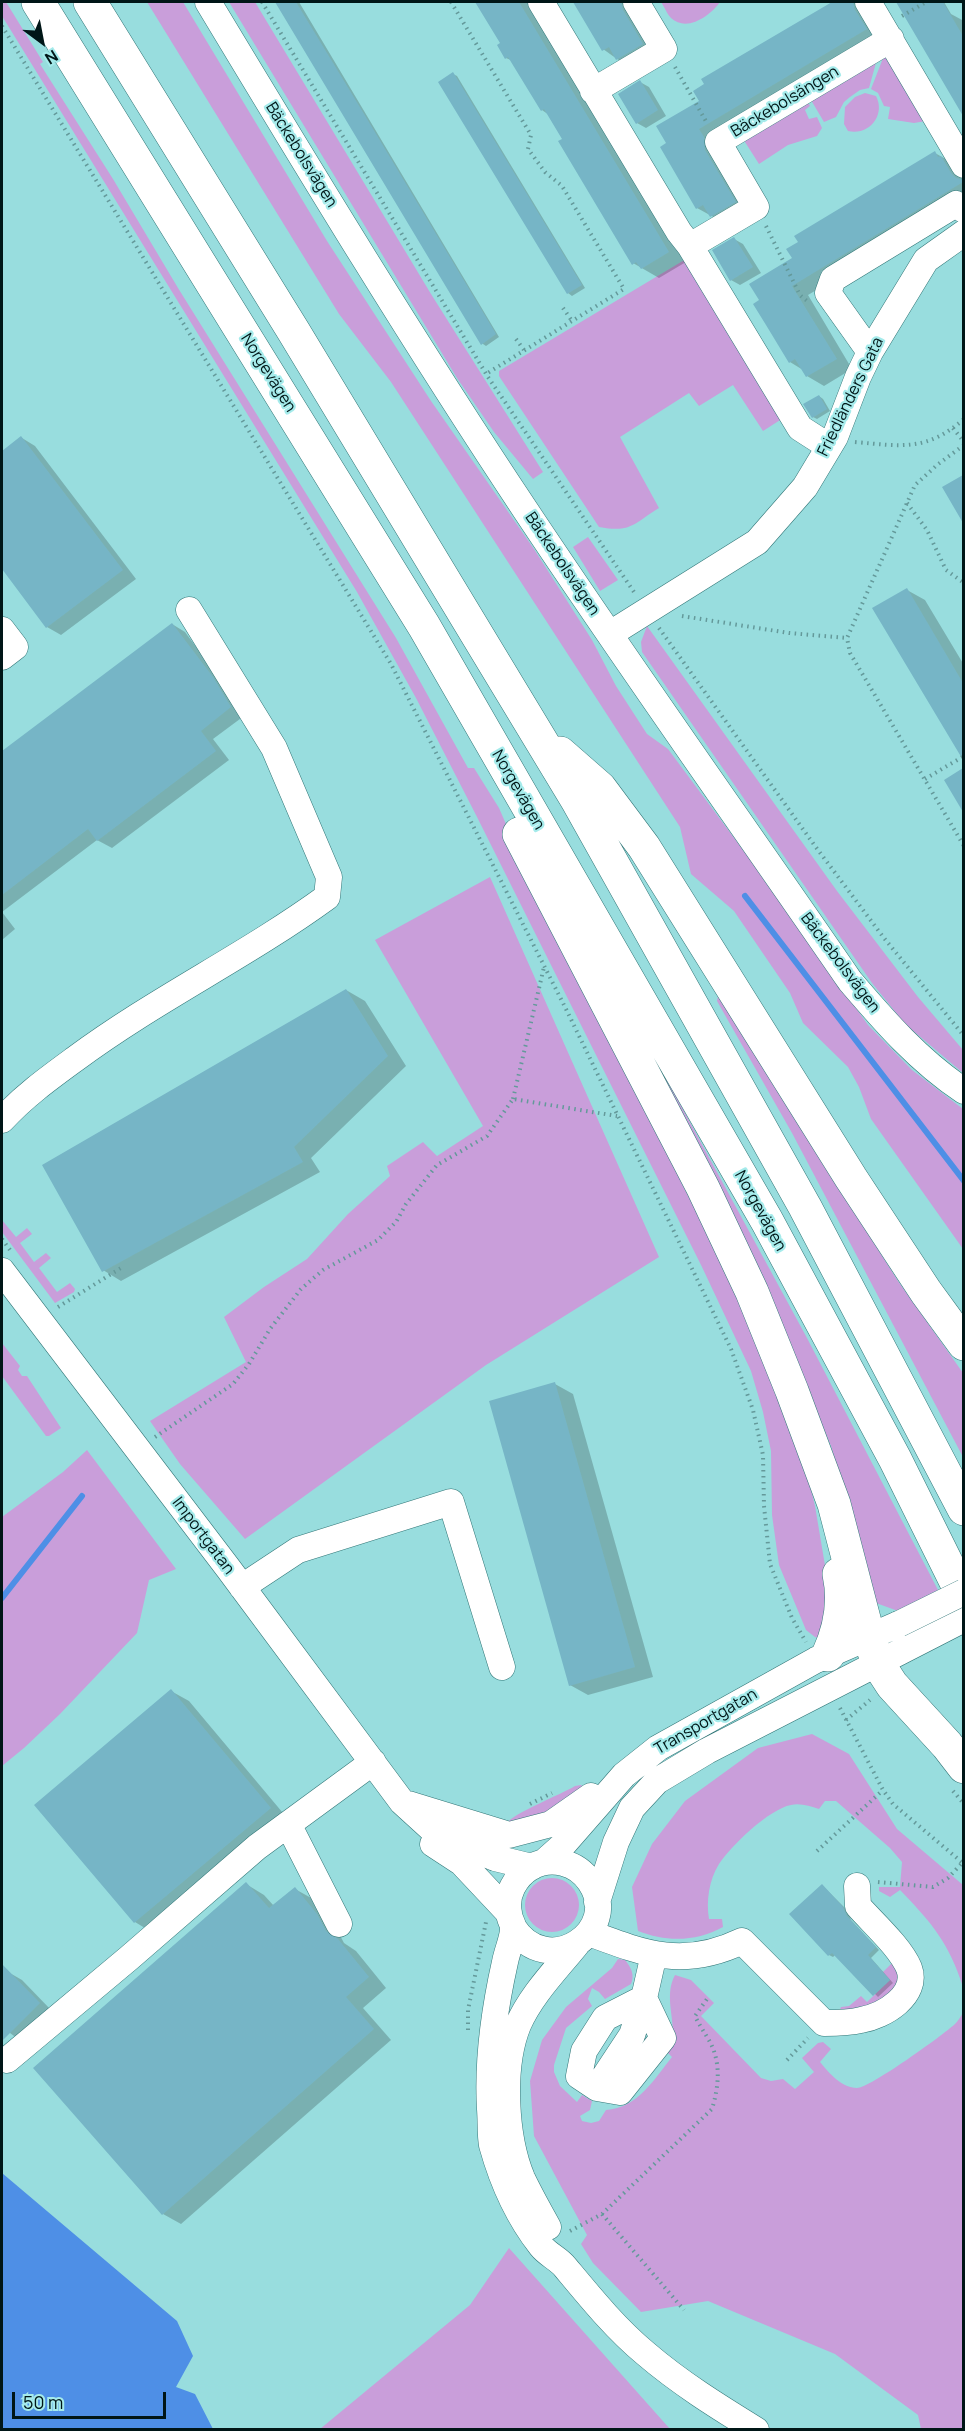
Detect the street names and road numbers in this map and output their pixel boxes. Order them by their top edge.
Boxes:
street label: Bäckebolsängen [728,62,842,142]
street label: Bäckebolsvägen [261,99,341,211]
street label: Norgevägen [236,330,300,416]
street label: Friedländers Gata [814,334,888,460]
street label: Bäckebolsvägen [520,509,604,619]
street label: Norgevägen [487,747,549,833]
street label: Bäckebolsvägen [796,909,884,1017]
street label: Norgevägen [730,1167,790,1255]
street label: Importgatan [168,1494,238,1578]
street label: Transportgatan [651,1685,761,1759]

